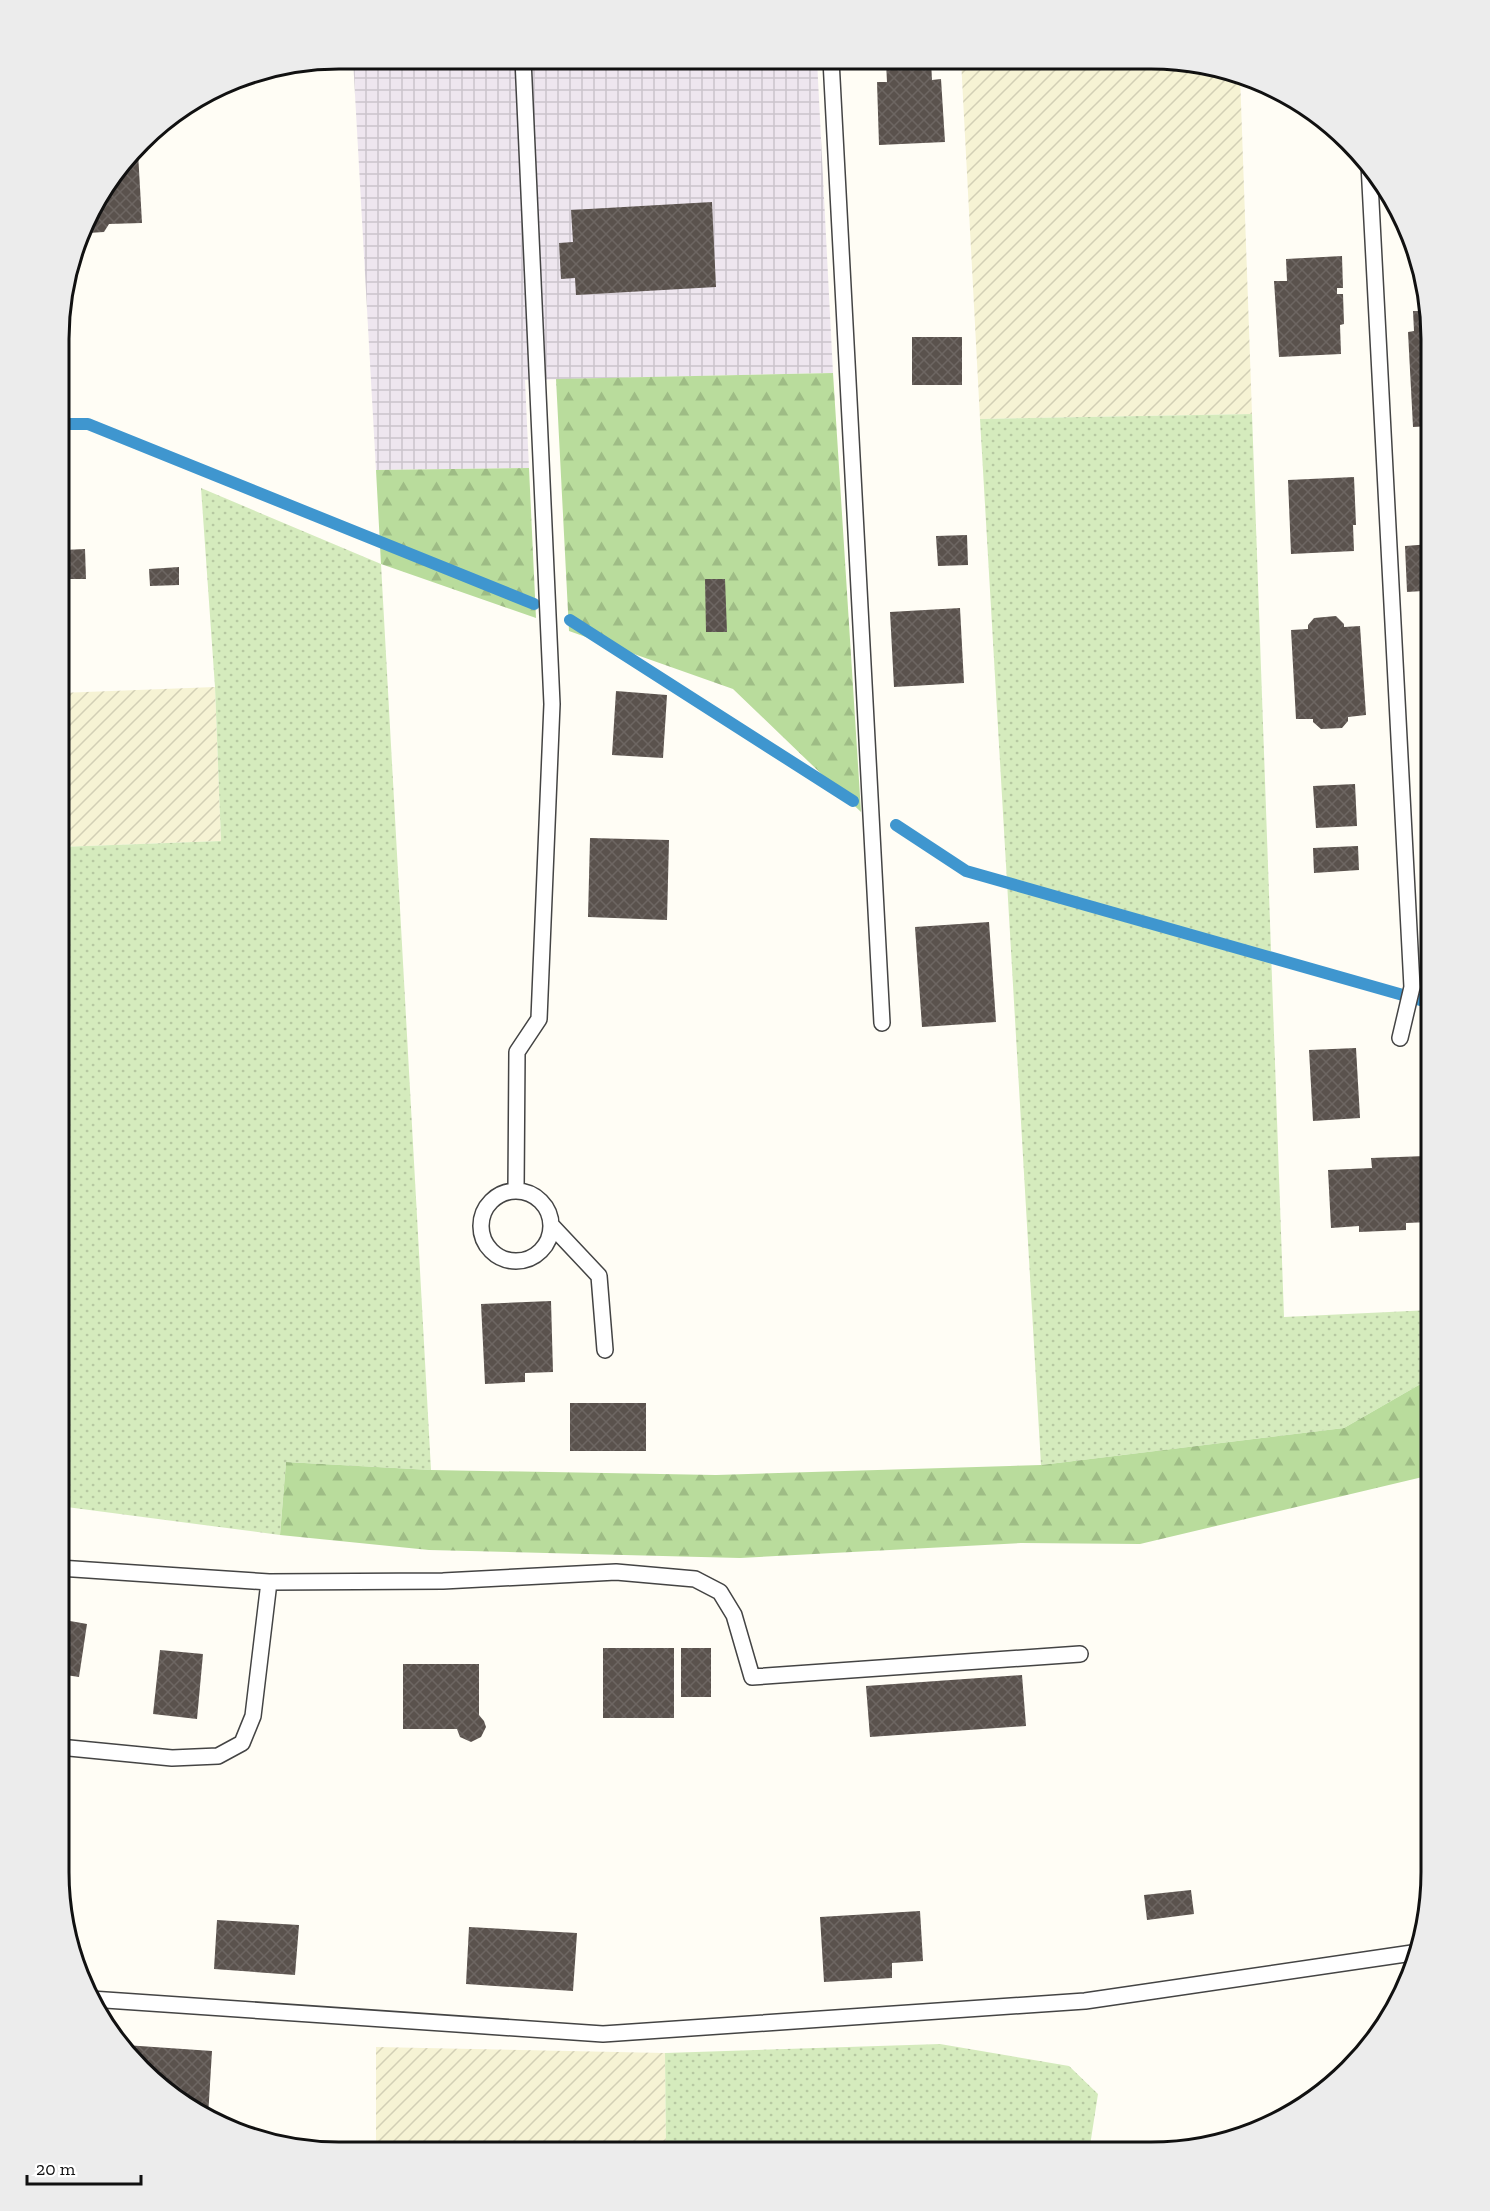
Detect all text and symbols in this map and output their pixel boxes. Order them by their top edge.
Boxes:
scale bar [27,2148,141,2186]
text: 20 m [36,2158,76,2180]

